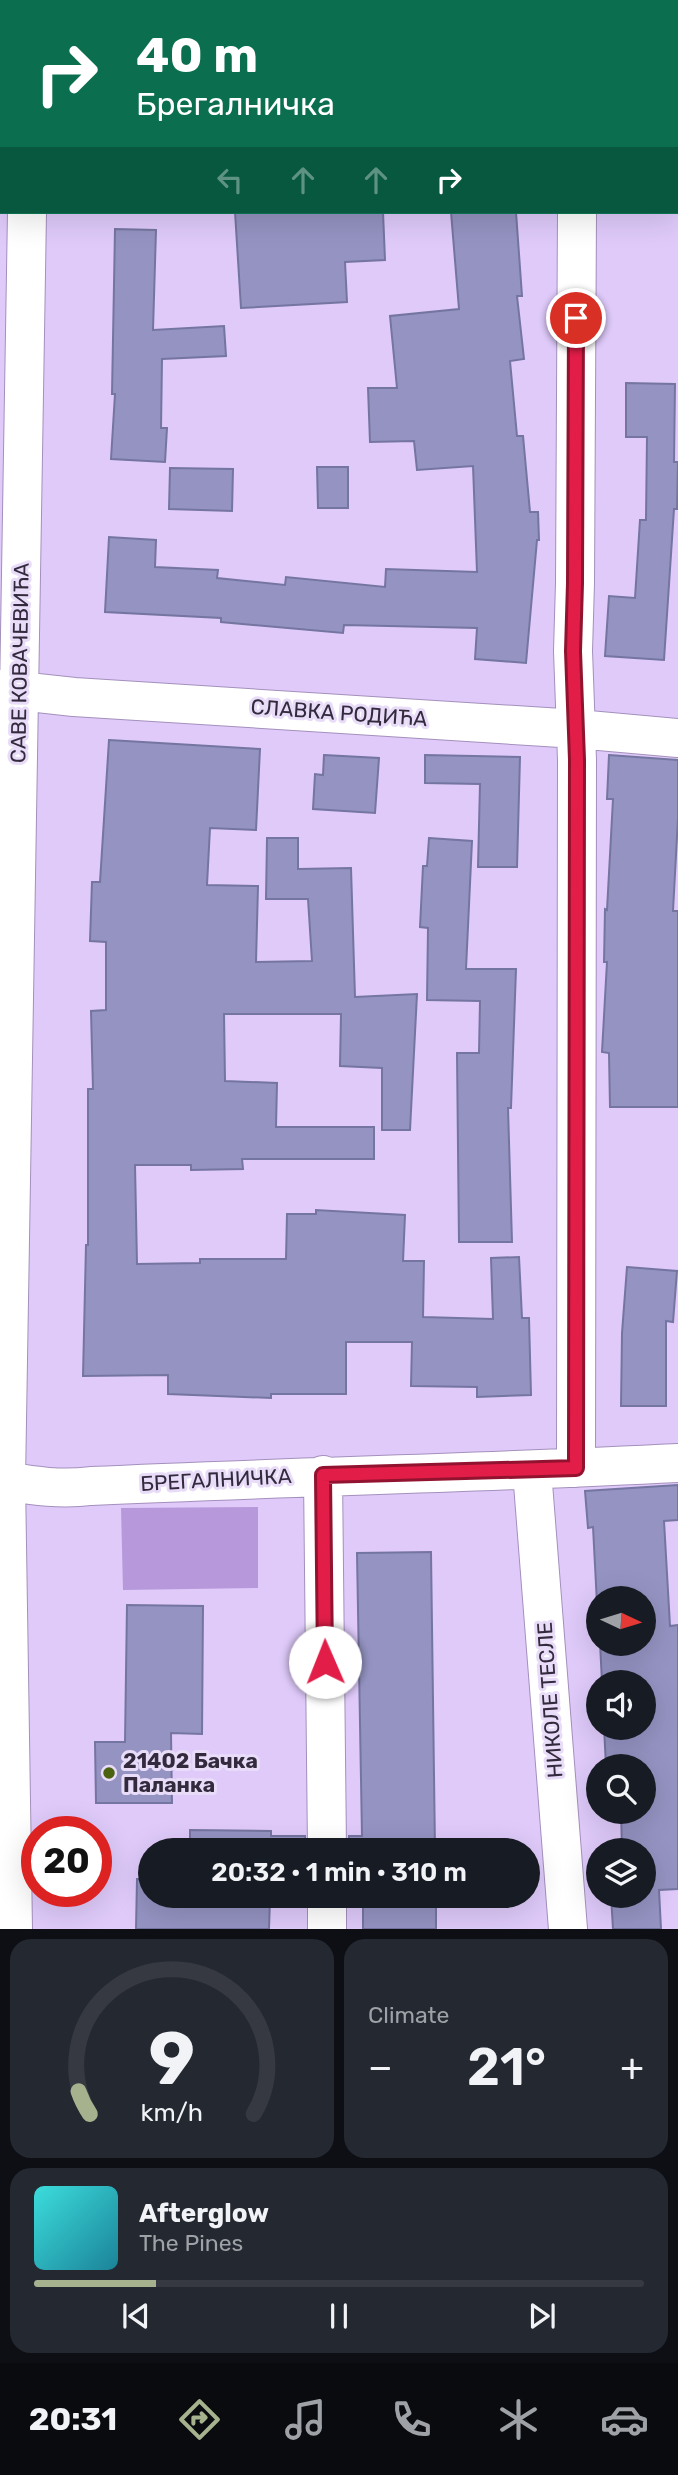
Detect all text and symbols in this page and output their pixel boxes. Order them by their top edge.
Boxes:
text: 40 m [136,26,258,84]
icon: right [21,28,112,119]
text: Брегалничка [136,85,335,123]
icon: left [211,161,249,199]
icon: ahead [284,161,322,199]
icon: ahead [357,161,395,199]
icon: right [430,161,468,199]
pin [546,288,606,348]
icon: arrive [557,299,595,337]
street label: САВЕ КОВАЧЕВИЋА [5,563,34,763]
street label: СЛАВКА РОДИЋА [250,694,428,731]
street label: БРЕГАЛНИЧКА [140,1463,292,1496]
north arrow [586,1586,656,1656]
map controls [586,1586,656,1908]
street label: НИКОЛЕ ТЕСЛЕ [532,1621,567,1779]
position arrow [288,1625,362,1699]
button: sound [586,1670,656,1740]
place label: 21402 Бачка Паланка [123,1748,258,1797]
button: search [586,1754,656,1824]
marker: 21402 Бачка Паланка [101,1765,117,1781]
speed limit sign: 20 [21,1816,112,1907]
button: layers [586,1838,656,1908]
text: 20:32 · 1 min · 310 m [211,1857,467,1888]
text: Climate [368,2001,449,2029]
text: 9 [149,2017,195,2103]
text: 21° [467,2036,546,2098]
text: − [368,2044,393,2090]
text: + [620,2044,644,2090]
text: km/h [141,2098,203,2127]
text: Afterglow [139,2198,269,2229]
text: The Pines [139,2229,243,2257]
icon: previous [117,2297,155,2335]
icon: pause [320,2297,358,2335]
icon: next [523,2297,561,2335]
icon: directions [175,2395,224,2444]
icon: music [281,2395,330,2444]
icon: phone [387,2395,436,2444]
icon: climate [494,2395,543,2444]
icon: car [600,2395,649,2444]
text: 20:31 [29,2400,117,2438]

